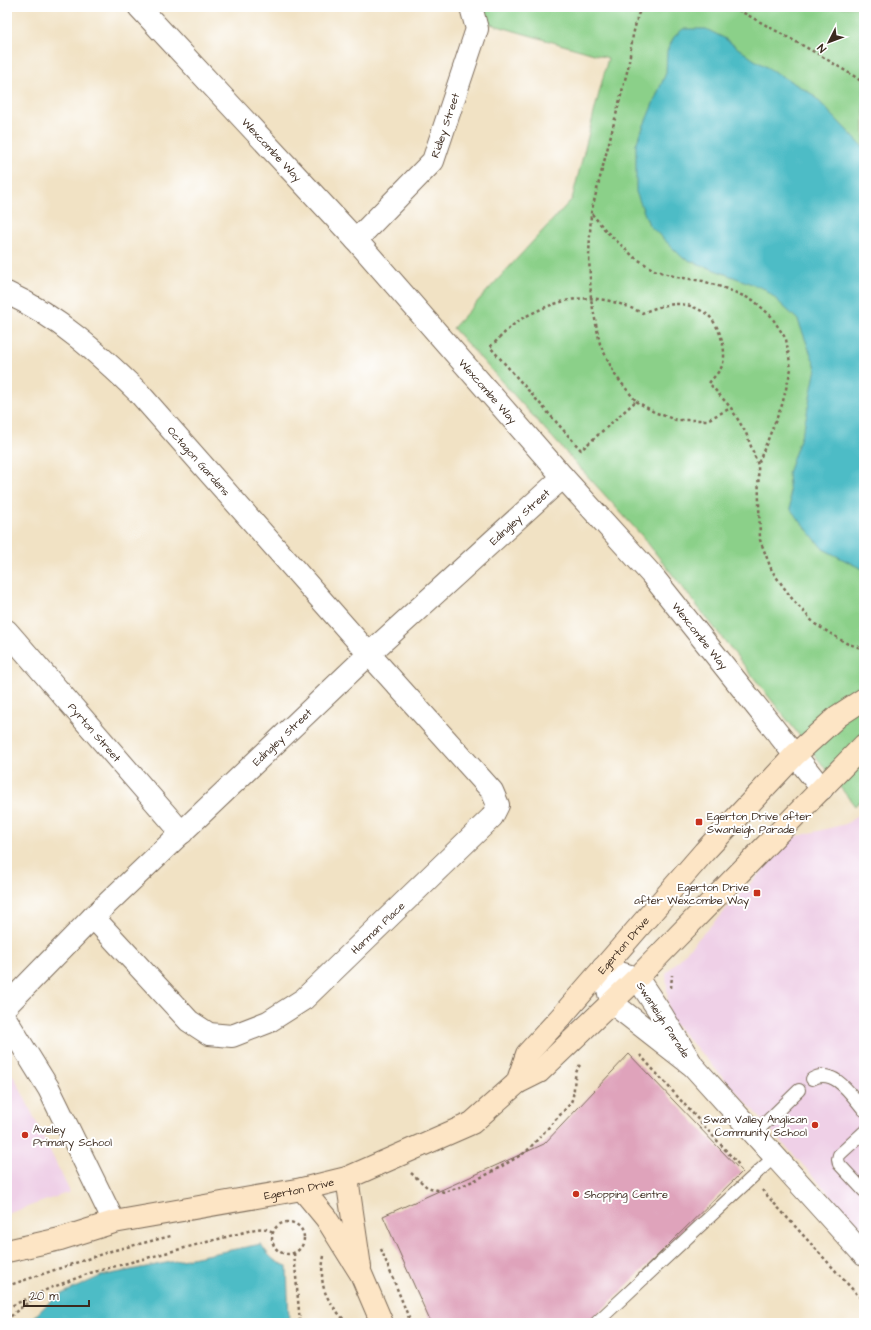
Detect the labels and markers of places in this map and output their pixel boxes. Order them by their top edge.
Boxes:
place label: Egerton Drive after Swanleigh Parade [707,809,811,838]
marker: Egerton Drive after Swanleigh Parade [694,817,704,827]
place label: Egerton Drive after Wexcombe Way [634,880,749,909]
marker: Egerton Drive after Wexcombe Way [752,888,762,898]
place label: Swan Valley Anglican Community School [704,1112,807,1141]
marker: Swan Valley Anglican Community School [810,1120,820,1130]
place label: Aveley Primary School [33,1122,112,1151]
marker: Aveley Primary School [20,1130,30,1140]
place label: Shopping Centre [584,1187,668,1203]
marker: Shopping Centre [571,1189,581,1199]

